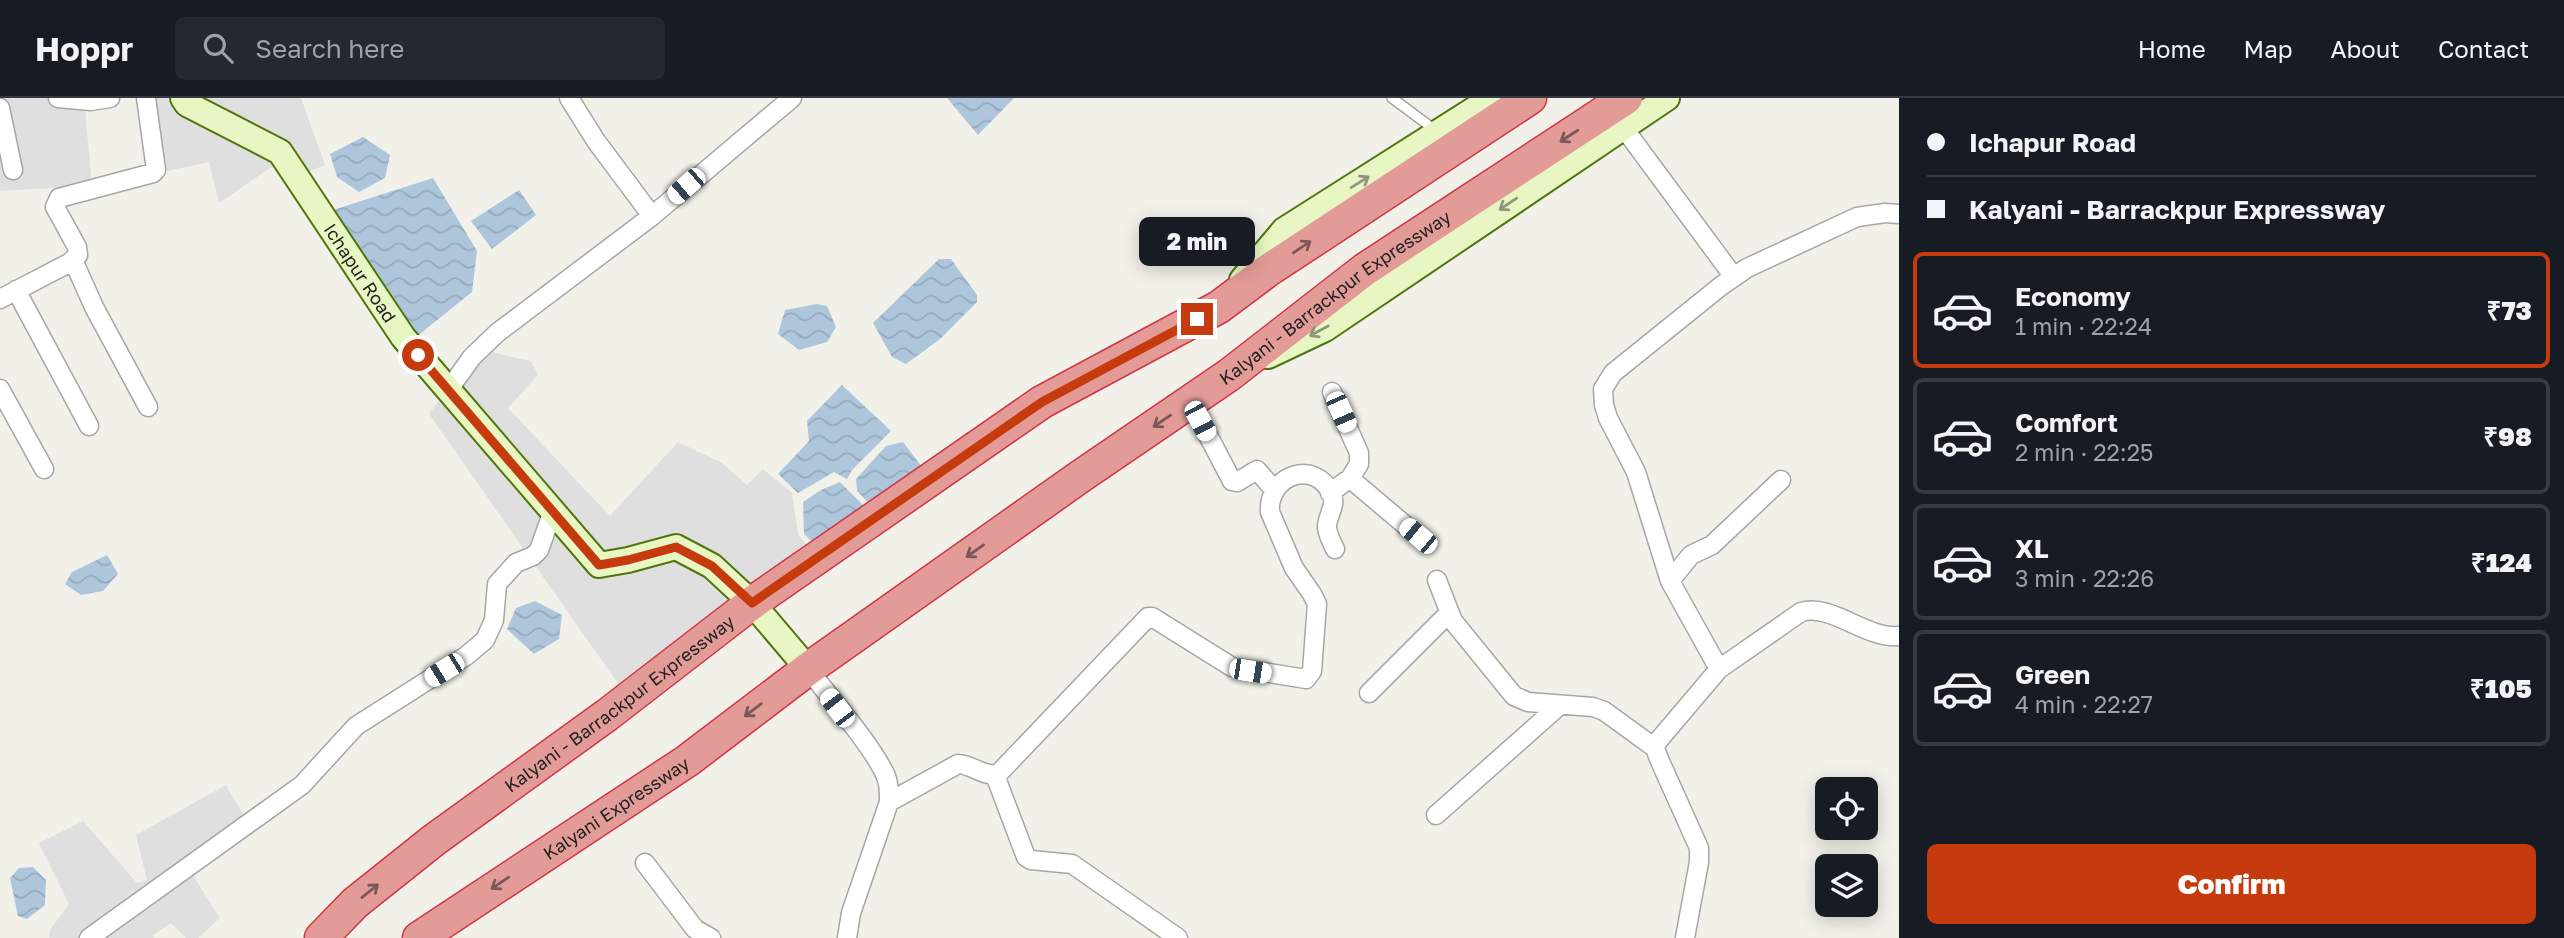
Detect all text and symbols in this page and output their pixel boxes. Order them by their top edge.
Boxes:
search box [175,17,665,80]
text: Hoppr [35,29,133,68]
icon: search [199,29,237,67]
text: Search here [255,33,404,64]
text: Home [2138,34,2206,63]
text: Map [2244,34,2293,63]
text: About [2331,34,2400,63]
text: Contact [2438,34,2529,63]
text: Ichapur Road [1969,127,2136,158]
one-way arrow [1559,129,1579,143]
car [664,164,709,208]
one-way arrow [1350,174,1370,188]
text: Kalyani - Barrackpur Expressway [1969,194,2385,225]
one-way arrow [1499,197,1518,211]
street label: Kalyani - Barrackpur Expressway [1215,205,1455,389]
callout: 2 min [1139,218,1255,266]
street label: Ichapur Road [320,219,401,327]
text: 2 min [1167,227,1227,255]
one-way arrow [1292,240,1311,255]
icon: car [1931,279,1994,342]
text: Economy [2015,281,2131,312]
text: ₹73 [2487,295,2532,326]
route end [1181,303,1213,335]
text: 1 min · 22:24 [2015,312,2152,340]
one-way arrow [1309,324,1330,338]
route start [402,339,434,371]
car [1323,389,1360,435]
car [1181,398,1220,444]
icon: car [1931,405,1994,468]
text: Comfort [2015,407,2118,438]
one-way arrow [1153,413,1172,428]
text: ₹98 [2483,421,2532,452]
text: 2 min · 22:25 [2015,438,2153,466]
car [1396,514,1441,558]
icon: car [1931,531,1994,594]
text: XL [2015,533,2049,564]
one-way arrow [966,544,985,558]
text: ₹124 [2471,547,2532,578]
text: 3 min · 22:26 [2015,564,2154,592]
street label: Kalyani - Barrackpur Expressway [500,610,738,797]
car [421,650,468,690]
car [1228,657,1273,685]
icon: car [1931,657,1994,720]
text: Green [2015,659,2090,690]
text: ₹105 [2470,673,2532,704]
car [816,685,859,731]
text: 4 min · 22:27 [2015,690,2153,718]
one-way arrow [745,703,763,718]
street label: Kalyani Expressway [539,752,693,864]
map controls [1815,777,1878,917]
button: locate [1815,777,1878,840]
button: Confirm [1927,844,2536,924]
button: layers [1815,854,1878,917]
one-way arrow [491,876,510,891]
one-way arrow [361,883,379,898]

